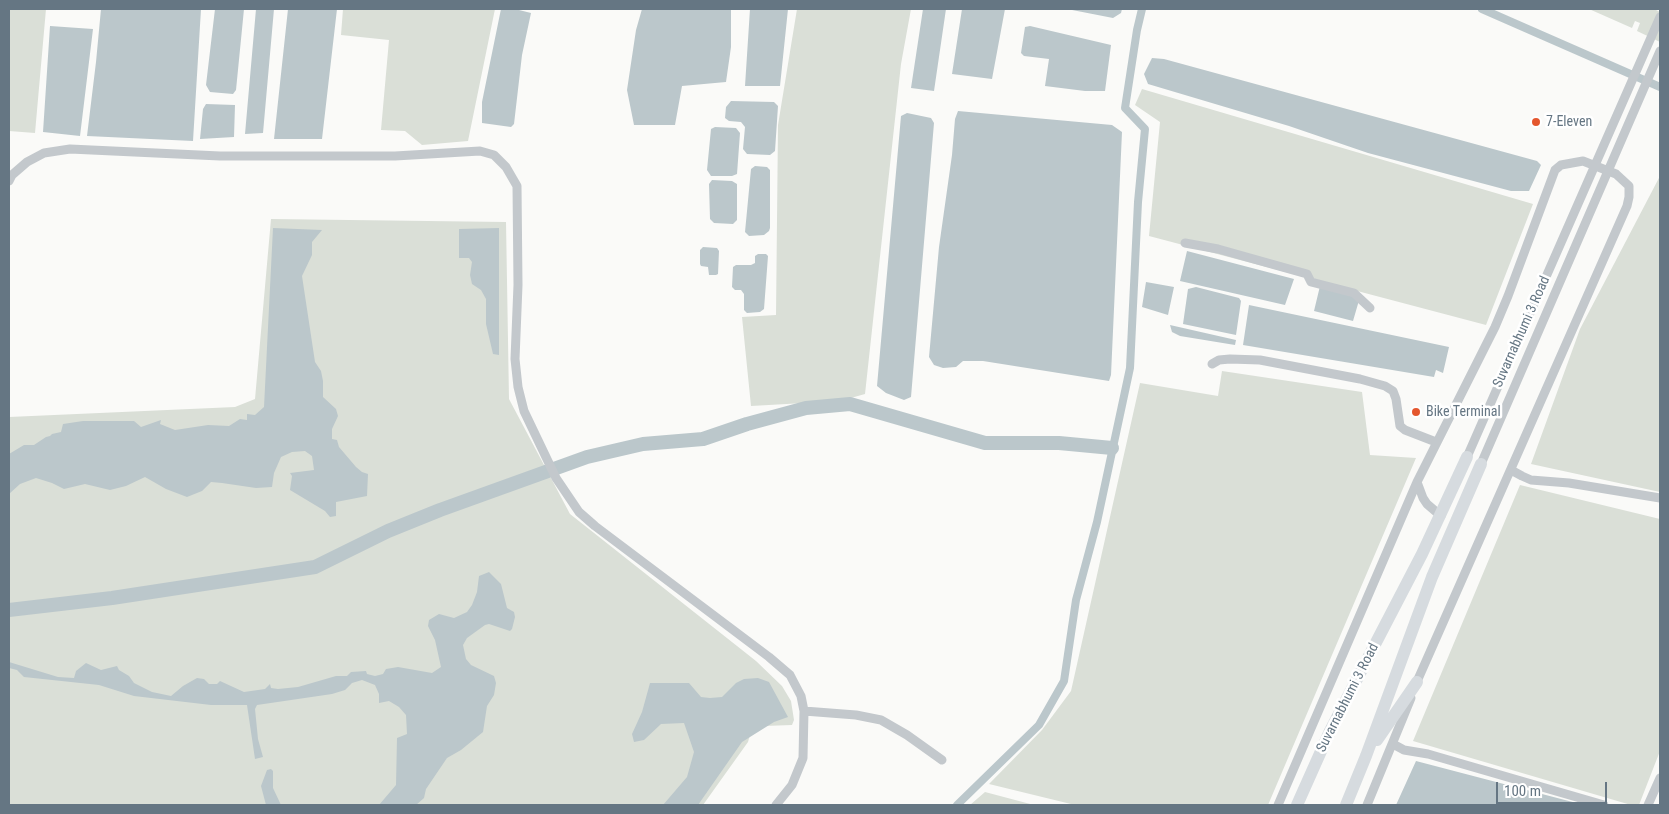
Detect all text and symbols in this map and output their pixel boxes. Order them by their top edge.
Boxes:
place label: 7-Eleven [1546,114,1592,130]
marker: 7-Eleven [1530,116,1542,128]
street label: Suvarnabhumi 3 Road [1490,274,1554,390]
place label: Bike Terminal [1426,404,1501,420]
marker: Bike Terminal [1410,406,1422,418]
street label: Suvarnabhumi 3 Road [1313,641,1383,755]
scale bar [1499,772,1610,804]
text: 100 m [1504,782,1541,800]

